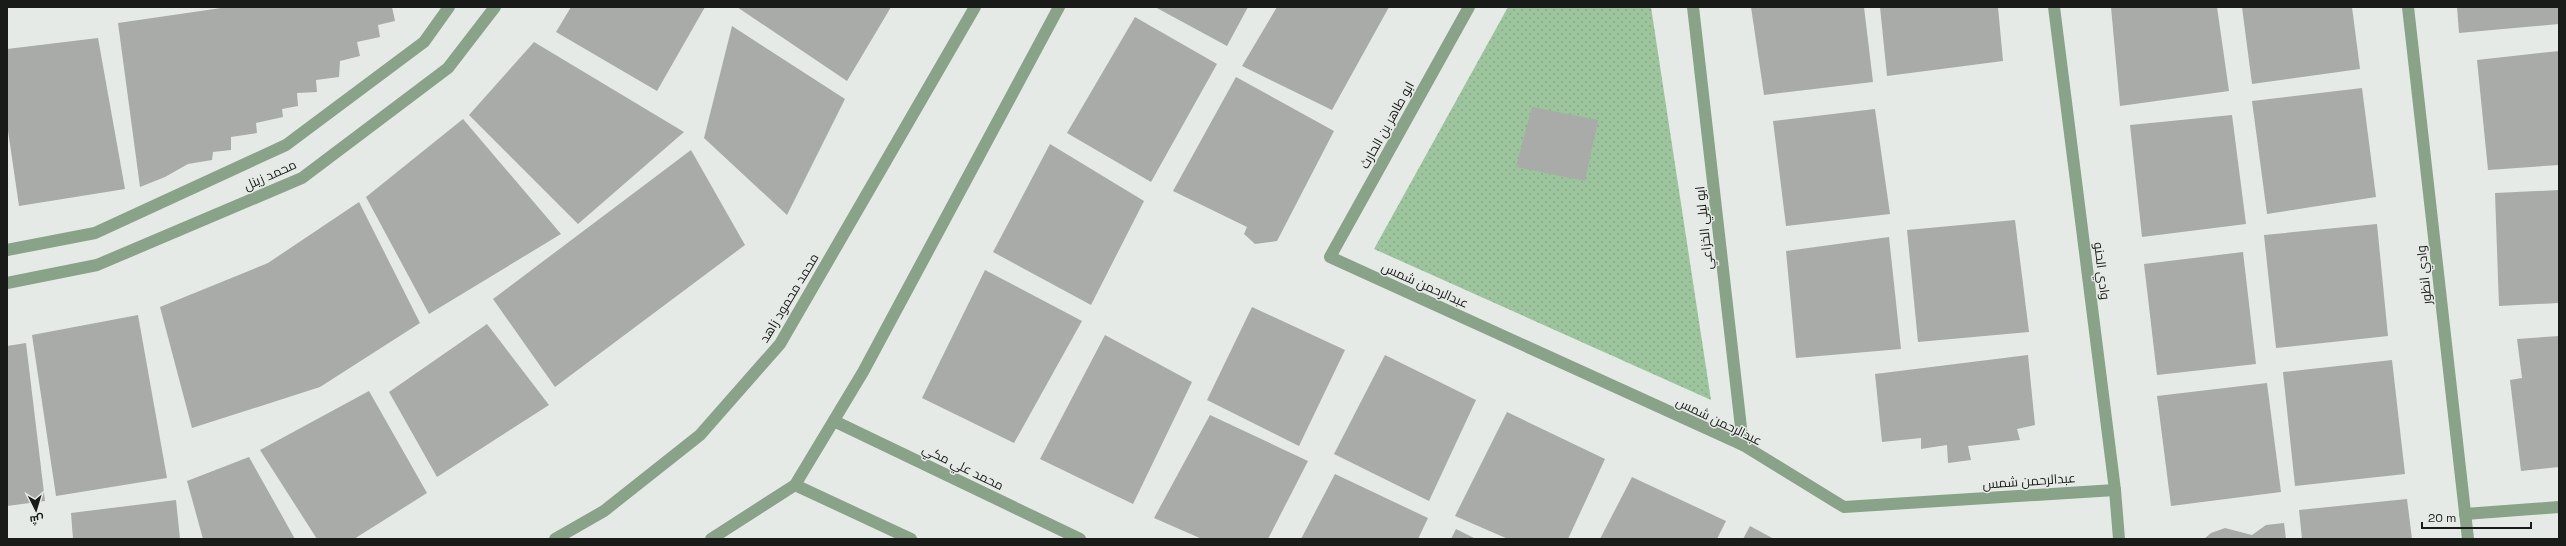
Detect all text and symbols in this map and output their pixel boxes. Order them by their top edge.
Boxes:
street label: ابو طاهر بن الحارث [1356,78,1418,172]
street label: محمد زينل [241,156,299,194]
street label: ابو ليلي الخزاعي [1691,185,1719,271]
street label: وادي الحنو [2088,241,2114,301]
street label: وادي انظور [2412,244,2438,306]
street label: محمد محمود زاهد [756,250,822,346]
street label: عبدالرحمن شمس [1379,258,1471,312]
street label: عبدالرحمن شمس [1673,393,1765,449]
street label: محمد علي مكي [919,440,1006,496]
street label: عبدالرحمن شمس [1982,469,2076,493]
north arrow [16,490,56,530]
scale bar [2422,504,2531,530]
text: 20 m [2428,510,2456,526]
text: ش [29,512,45,528]

